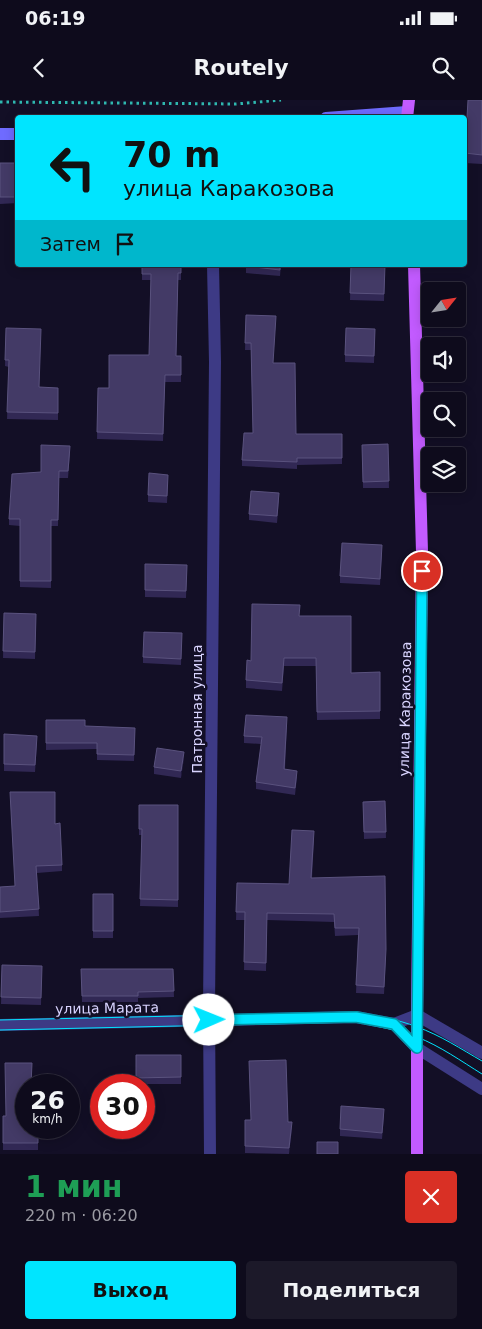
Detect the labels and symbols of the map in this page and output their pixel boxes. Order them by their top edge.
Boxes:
north arrow [421,282,466,328]
pin [401,550,443,592]
street label: улица Каракозова [396,641,414,777]
street label: Патронная улица [189,645,205,773]
position arrow [182,993,234,1045]
street label: улица Марата [55,999,159,1017]
speed limit sign: 30 [90,1074,155,1139]

